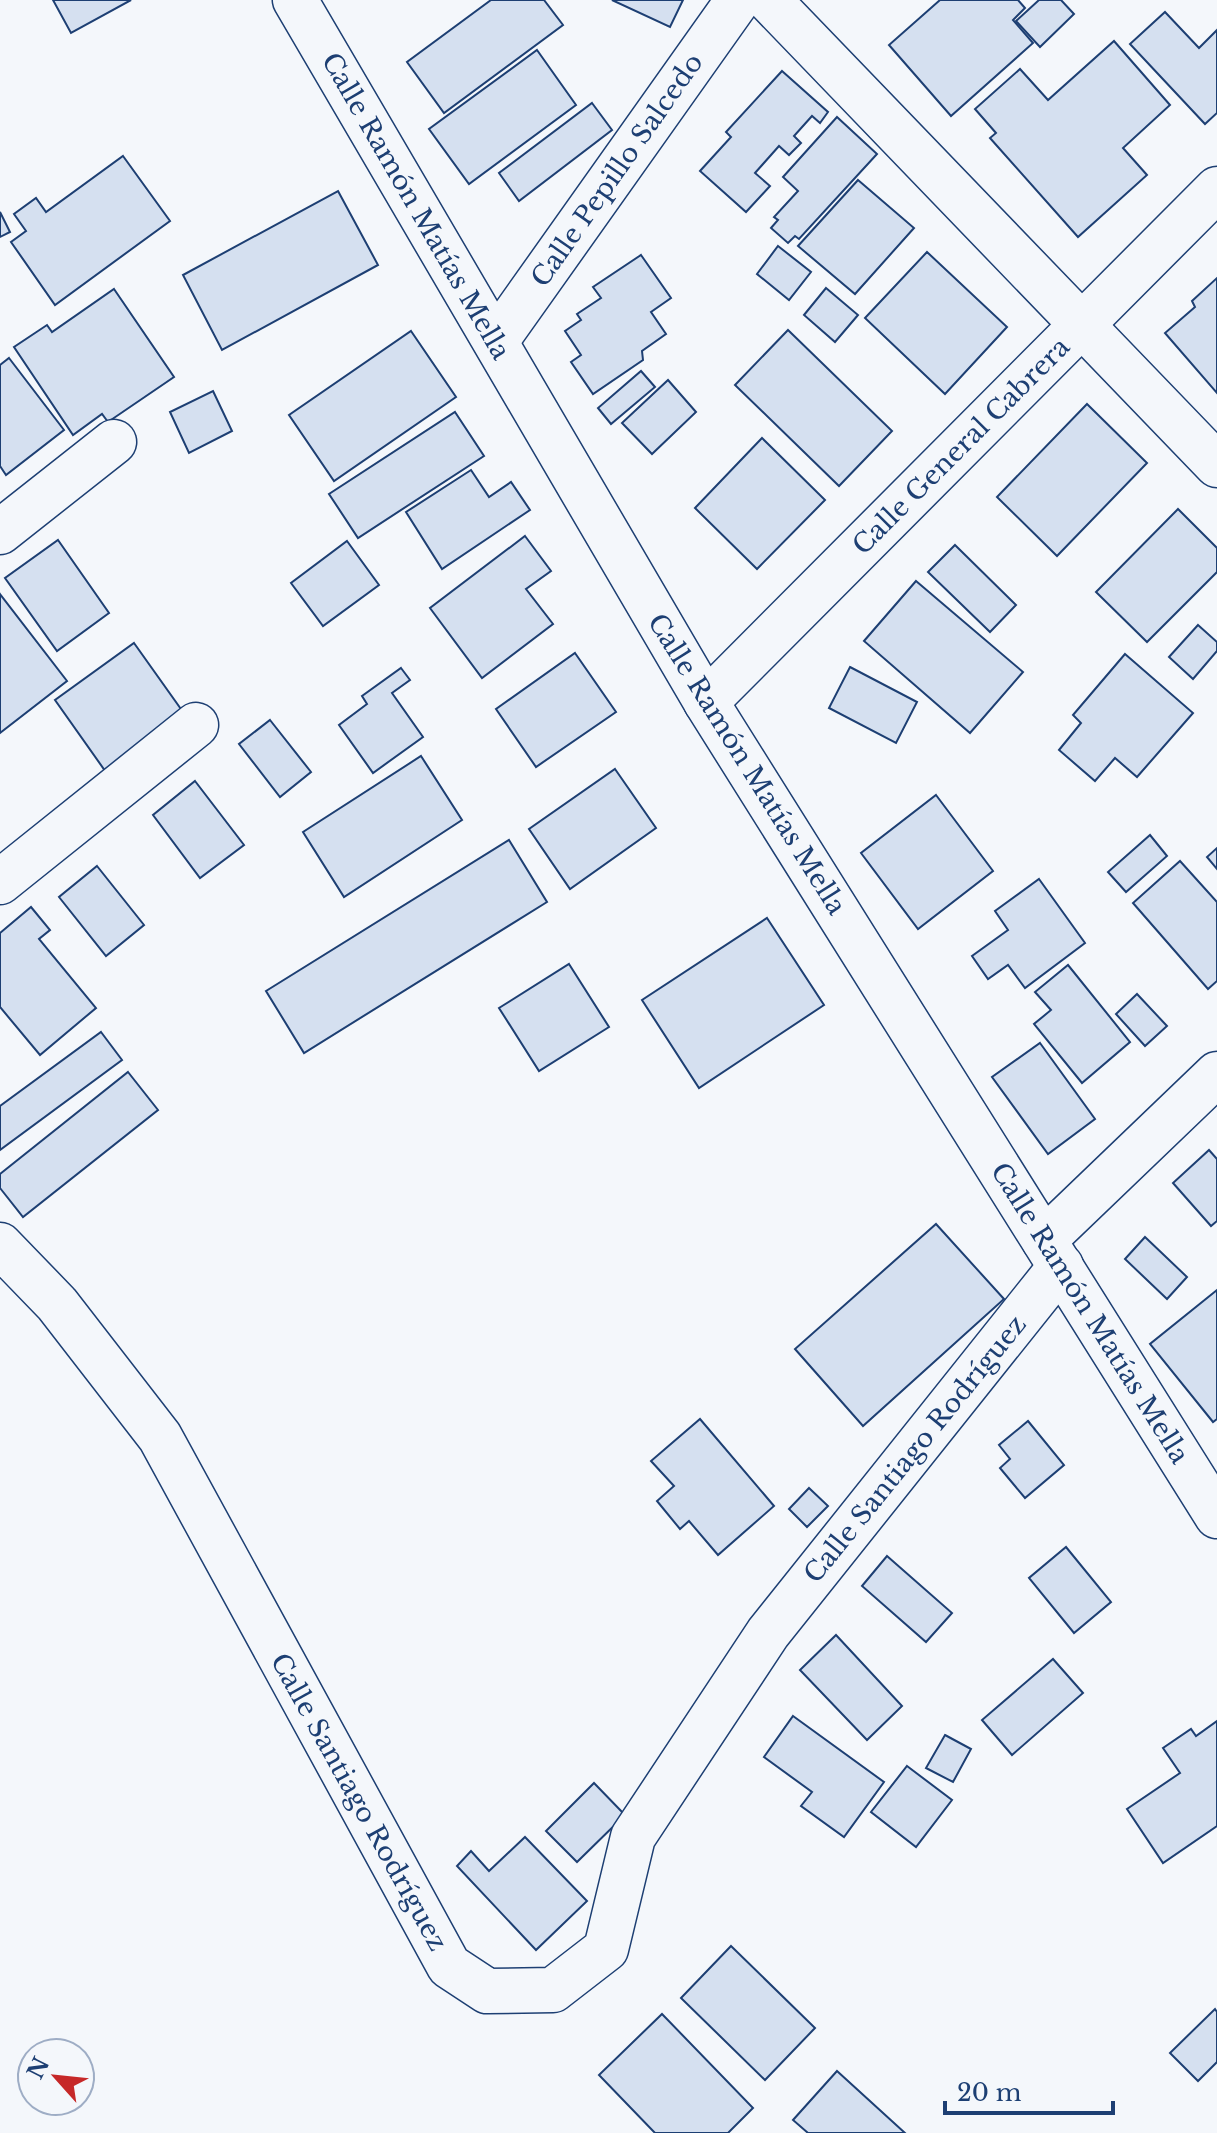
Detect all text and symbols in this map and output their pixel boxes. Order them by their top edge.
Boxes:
street label: Calle Ramón Matías Mella [315,47,517,366]
street label: Calle Pepillo Salcedo [524,47,710,293]
street label: Calle General Cabrera [846,330,1077,561]
street label: Calle Ramón Matías Mella [641,608,853,921]
street label: Calle Ramón Matías Mella [984,1157,1196,1470]
street label: Calle Santiago Rodríguez [797,1309,1033,1589]
street label: Calle Santiago Rodríguez [264,1648,454,1956]
north arrow [16,2037,96,2117]
text: N [22,2053,55,2083]
scale bar [945,2065,1113,2115]
text: 20 m [957,2078,1022,2107]

